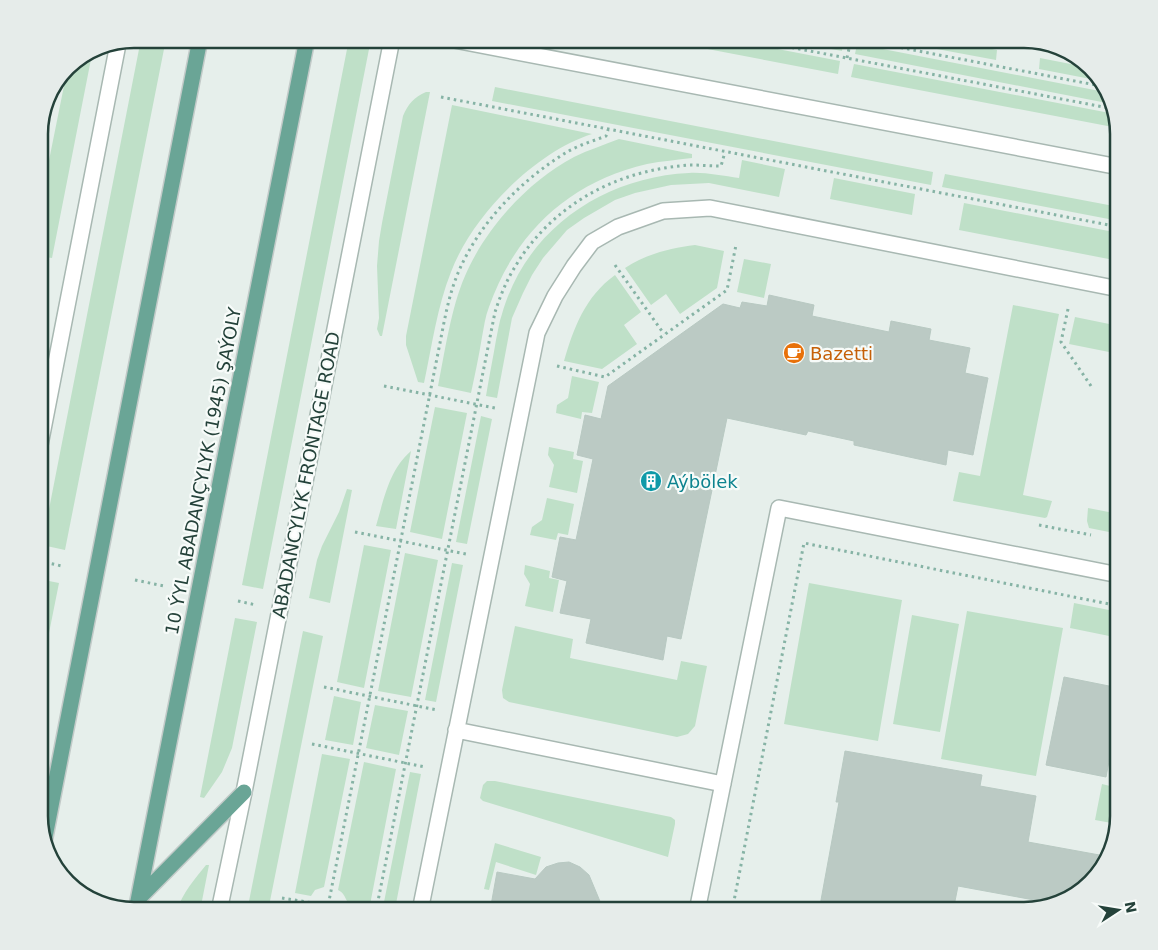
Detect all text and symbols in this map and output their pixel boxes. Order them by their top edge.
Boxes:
street label: 10 ÝYL ABADANÇYLYK (1945) ŞAÝOLY [161,305,245,637]
street label: ABADANCYLYK FRONTAGE ROAD [268,330,344,620]
cafe icon: Bazetti [782,341,806,365]
place label: Bazetti [810,343,873,364]
building icon: Aýbölek [639,469,663,493]
place label: Aýbölek [667,471,738,492]
north arrow [1093,885,1143,935]
text: N [1122,900,1140,915]

